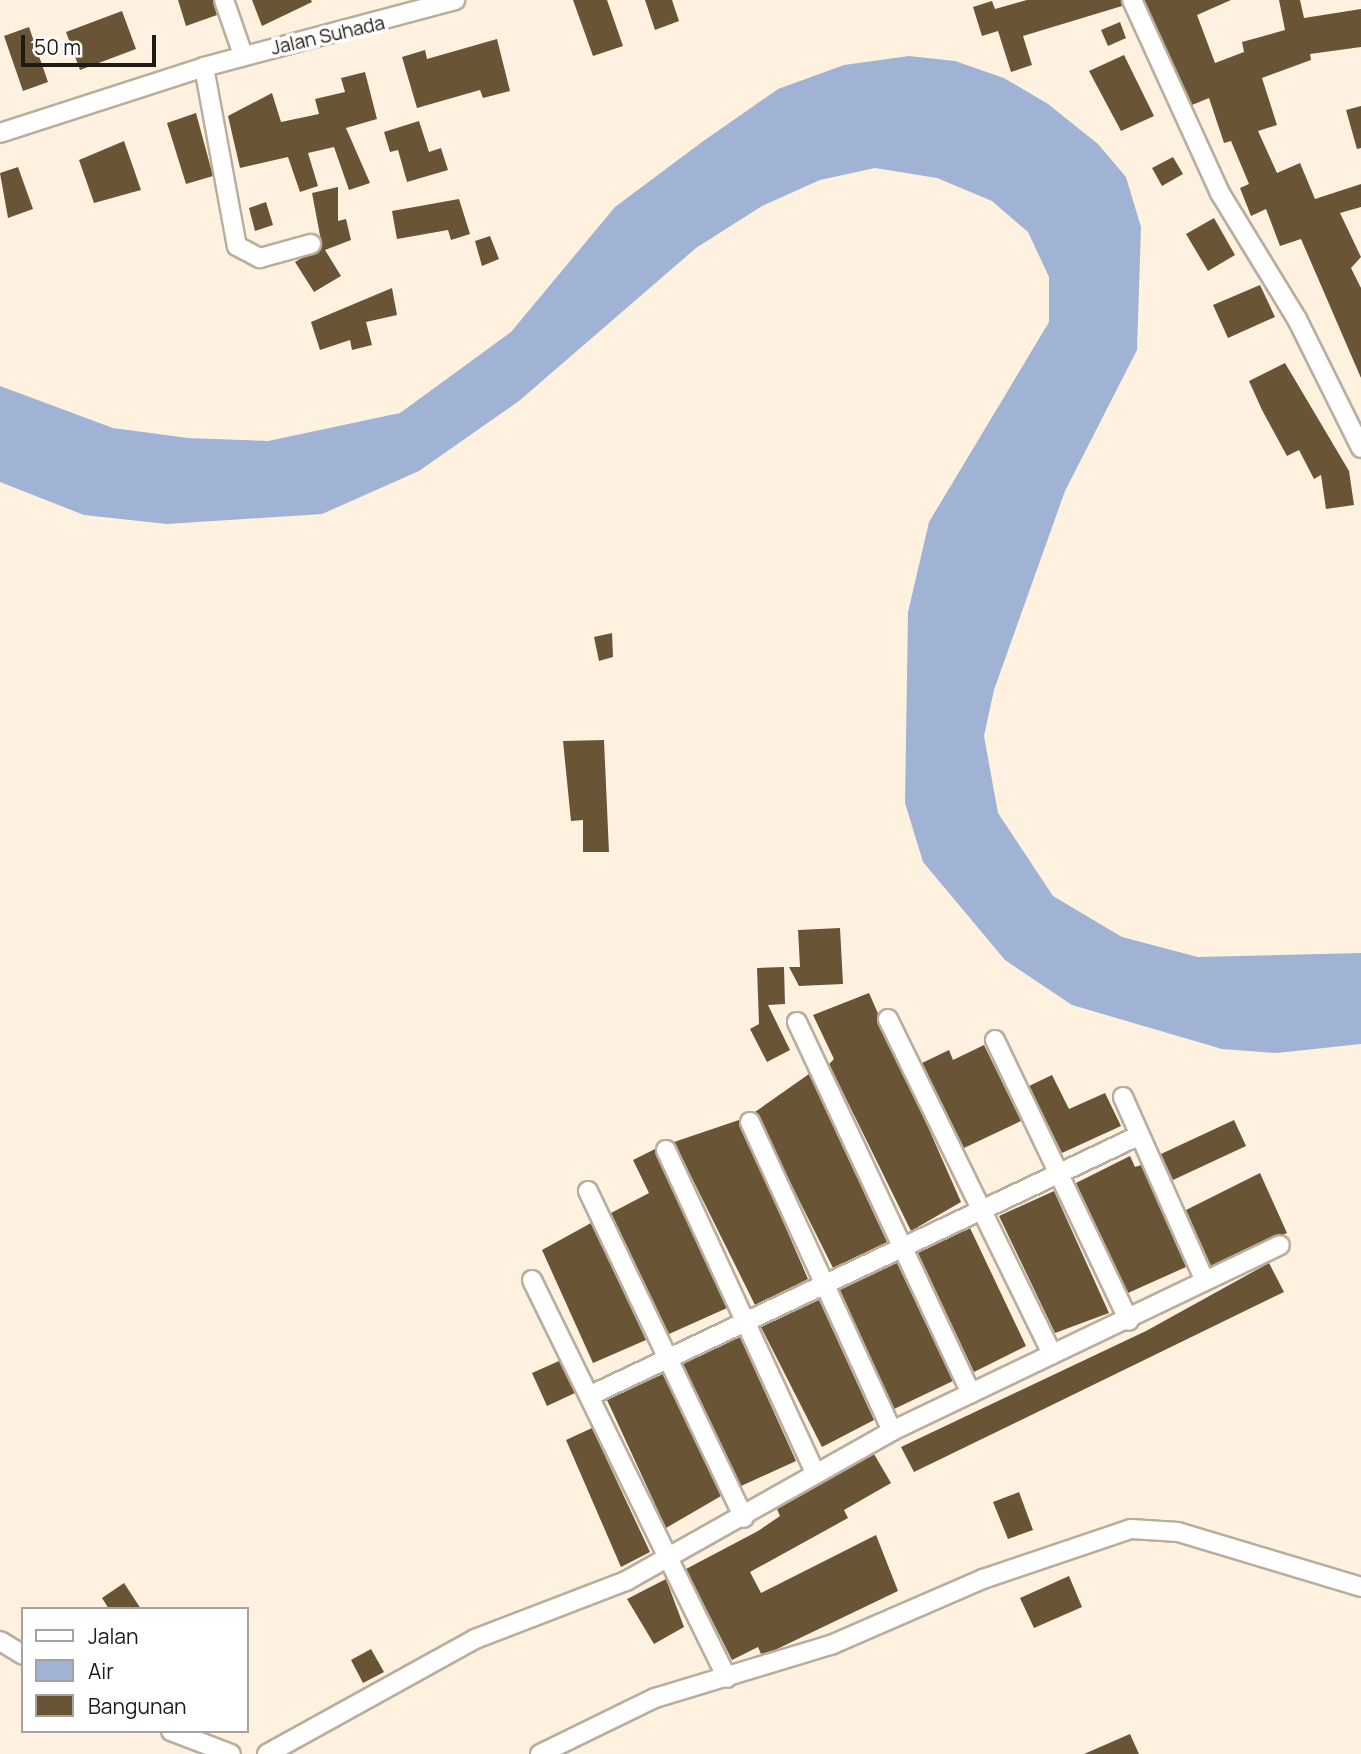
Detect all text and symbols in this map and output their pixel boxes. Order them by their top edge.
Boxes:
street label: Jalan Suhada [269,12,387,60]
scale bar [24,21,159,65]
text: 50 m [34,33,81,61]
legend [21,1607,248,1733]
text: Jalan [88,1622,138,1650]
text: Air [88,1657,114,1685]
text: Bangunan [88,1692,187,1720]

